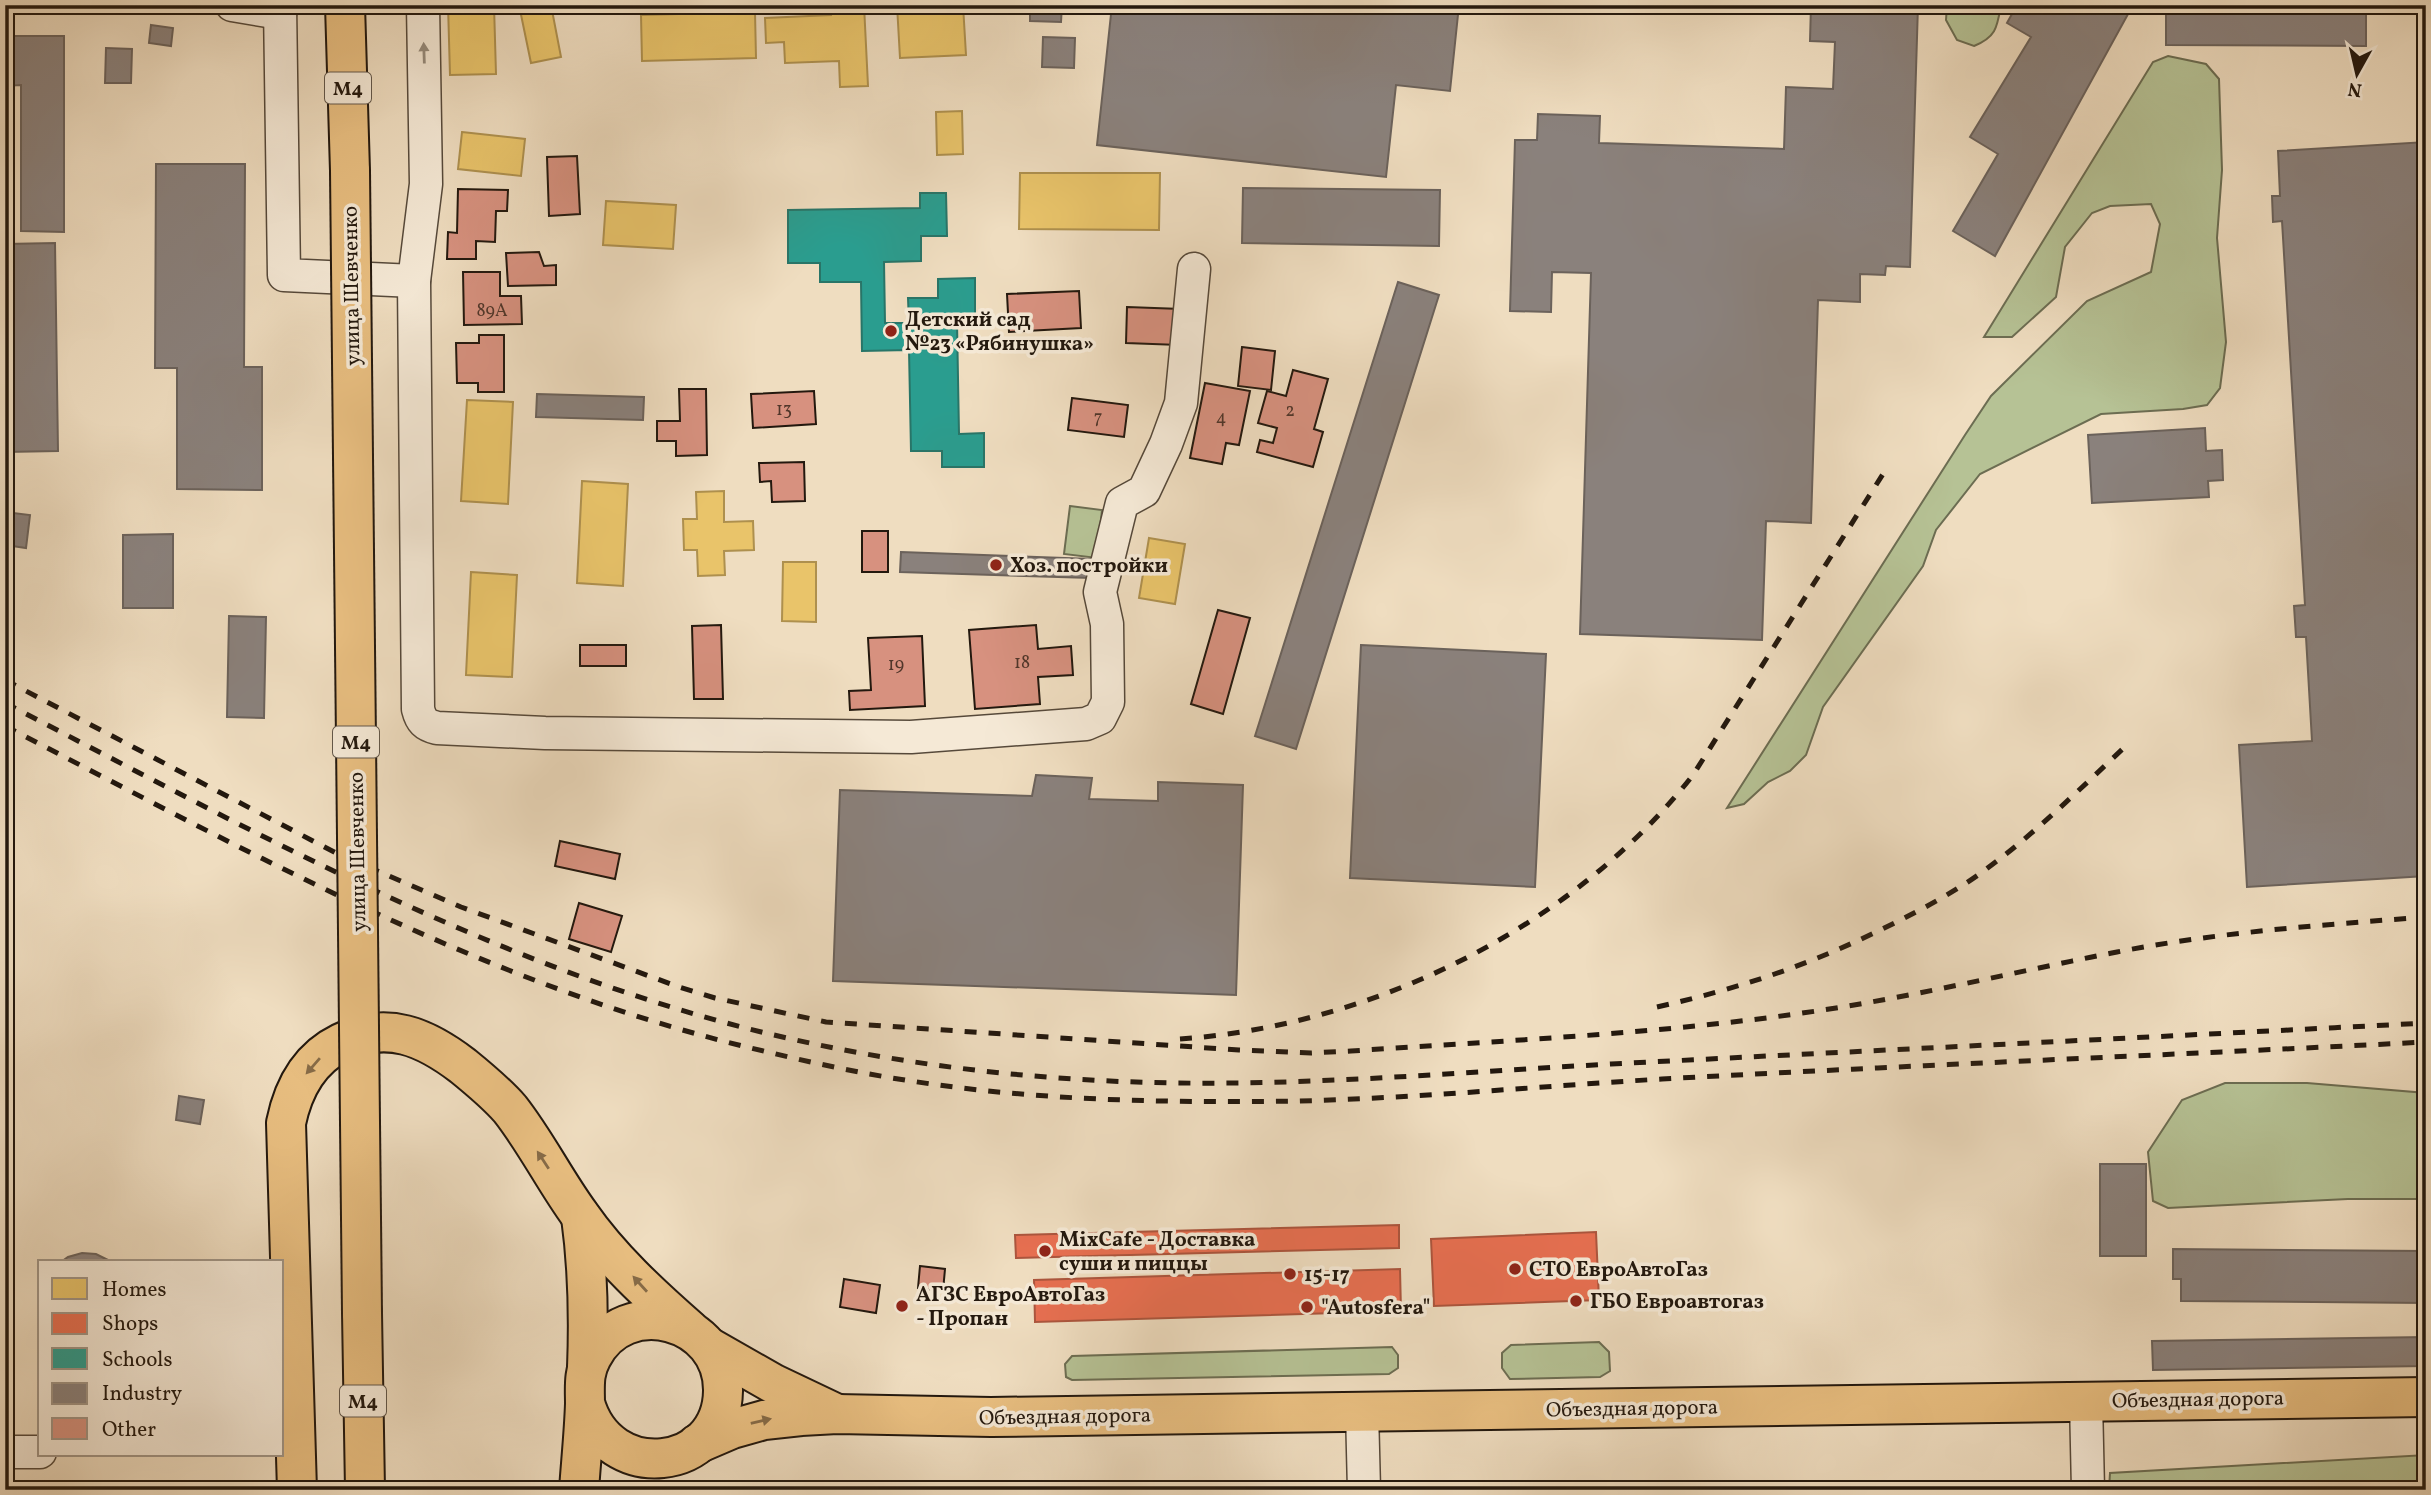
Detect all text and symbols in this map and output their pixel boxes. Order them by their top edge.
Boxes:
north arrow [2322,38,2392,108]
one-way arrow [418,42,430,64]
road number: M4 [325,72,371,104]
text: N [2346,75,2364,103]
street label: улица Шевченко [337,206,368,366]
house number: 89А [476,299,508,324]
place label: Детский сад №23 «Рябинушка» [905,306,1094,359]
marker: Детский сад №23 «Рябинушка» [883,323,899,339]
house number: 13 [776,398,792,423]
house number: 2 [1285,399,1295,424]
house number: 7 [1094,406,1102,431]
house number: 4 [1216,406,1226,431]
place label: Хоз. постройки [1010,552,1168,581]
marker: Хоз. постройки [988,557,1004,573]
house number: 18 [1014,651,1030,676]
house number: 19 [888,653,904,678]
road number: M4 [333,726,379,758]
street label: улица Шевченко [343,772,374,932]
one-way arrow [306,1057,321,1074]
one-way arrow [536,1151,550,1169]
place label: MixCafe - Доставка суши и пиццы [1059,1226,1256,1279]
marker: MixCafe - Доставка суши и пиццы [1037,1243,1053,1259]
place label: СТО ЕвроАвтоГаз [1529,1256,1708,1285]
legend [38,1260,284,1456]
place label: 15-17 [1304,1261,1350,1290]
marker: СТО ЕвроАвтоГаз [1507,1261,1523,1277]
marker: 15-17 [1282,1266,1298,1282]
text: Homes [102,1276,167,1305]
one-way arrow [632,1276,648,1293]
place label: АГЗС ЕвроАвтоГаз - Пропан [916,1281,1105,1334]
place label: ГБО Евроавтогаз [1590,1288,1764,1317]
marker: ГБО Евроавтогаз [1568,1293,1584,1309]
place label: "Autosfera" [1321,1294,1431,1323]
marker: АГЗС ЕвроАвтоГаз - Пропан [894,1298,910,1314]
marker: "Autosfera" [1299,1299,1315,1315]
text: Shops [102,1310,158,1339]
text: Schools [102,1346,172,1375]
text: Industry [102,1380,183,1409]
street label: Объездная дорога [2112,1384,2284,1417]
road number: M4 [340,1386,386,1416]
street label: Объездная дорога [1546,1393,1718,1426]
street label: Объездная дорога [979,1401,1151,1434]
text: Other [102,1416,156,1445]
one-way arrow [750,1416,772,1427]

